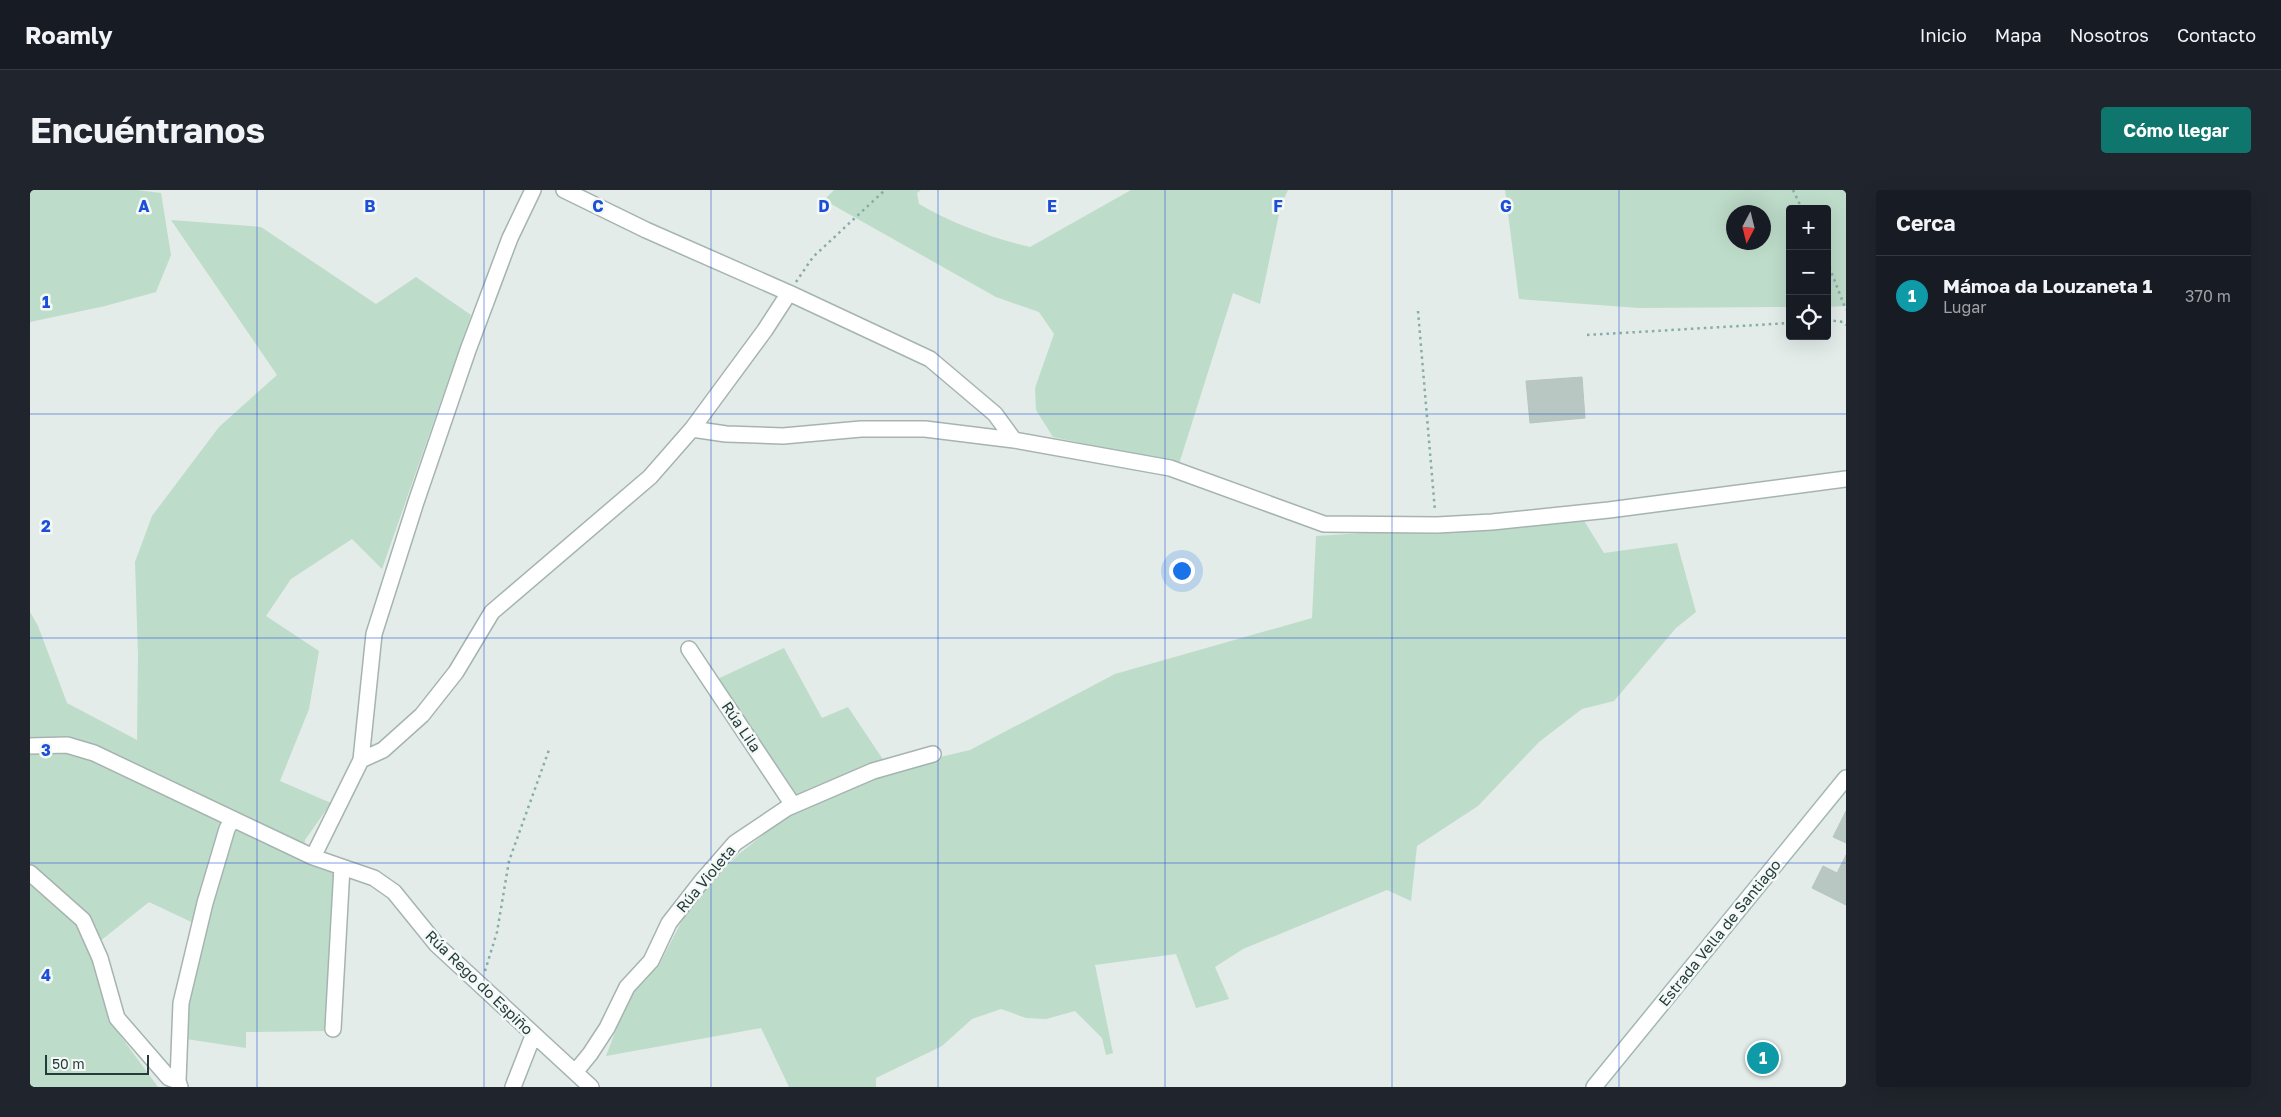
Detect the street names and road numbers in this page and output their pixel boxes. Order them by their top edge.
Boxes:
street label: Rúa Lila [718,698,765,755]
street label: Rúa Violeta [672,841,739,916]
street label: Estrada Vella de Santiago [1654,855,1784,1010]
street label: Rúa Rego do Espiño [422,926,537,1038]

